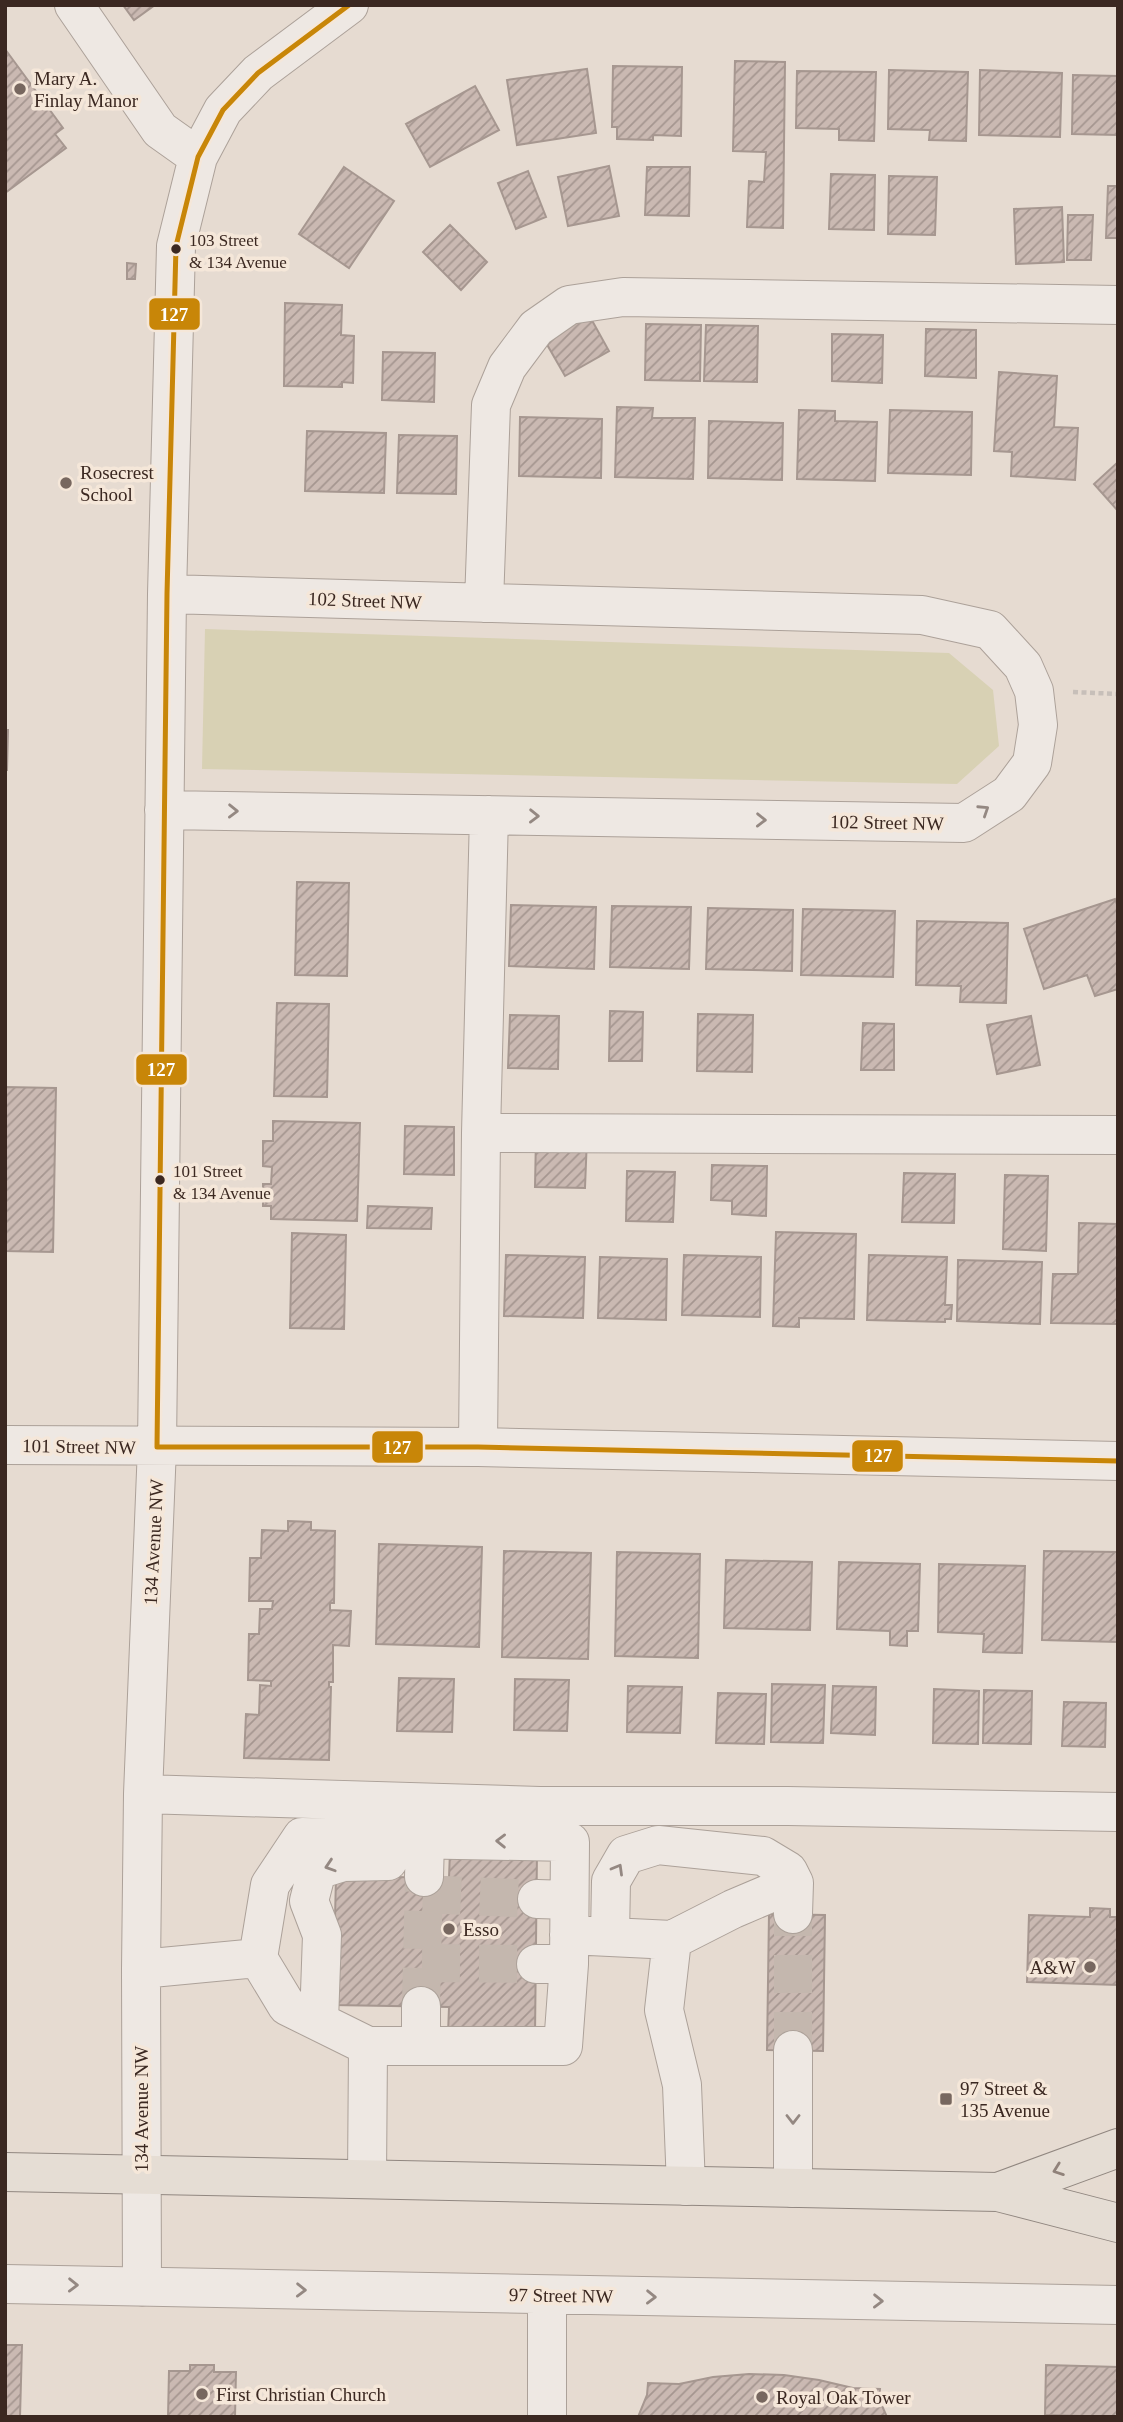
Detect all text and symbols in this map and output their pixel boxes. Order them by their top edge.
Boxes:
place label: Mary A. Finlay Manor [34,68,139,111]
marker: Mary A. Finlay Manor [12,81,28,97]
place label: 103 Street & 134 Avenue [189,231,287,272]
marker: 103 Street & 134 Avenue [169,242,183,256]
line badge: 127 [148,297,201,331]
text: 127 [160,304,189,325]
place label: Rosecrest School [80,462,155,505]
marker: Rosecrest School [58,475,74,491]
street label: 102 Street NW [308,588,422,613]
one-way arrow [228,803,238,819]
one-way arrow [977,805,990,818]
one-way arrow [529,808,539,824]
street label: 102 Street NW [830,811,944,834]
one-way arrow [756,812,767,828]
line badge: 127 [135,1053,188,1086]
text: 127 [147,1059,176,1080]
place label: 101 Street & 134 Avenue [173,1162,271,1203]
marker: 101 Street & 134 Avenue [153,1173,167,1187]
line badge: 127 [371,1430,424,1464]
street label: 101 Street NW [22,1435,136,1458]
text: 127 [383,1437,412,1458]
line badge: 127 [851,1439,904,1473]
text: 127 [864,1445,893,1466]
street label: 134 Avenue NW [140,1478,167,1606]
one-way arrow [496,1833,506,1849]
one-way arrow [324,1858,336,1873]
one-way arrow [610,1864,623,1877]
place label: Esso [463,1919,499,1940]
marker: Esso [441,1921,457,1937]
place label: A&W [1030,1957,1076,1978]
marker: A&W [1082,1959,1098,1975]
street label: 134 Avenue NW [131,2046,152,2172]
place label: 97 Street & 135 Avenue [960,2078,1050,2121]
marker: 97 Street & 135 Avenue [938,2091,954,2107]
one-way arrow [785,2114,801,2124]
one-way arrow [1052,2162,1064,2176]
one-way arrow [68,2278,79,2293]
one-way arrow [296,2282,307,2298]
street label: 97 Street NW [509,2284,613,2307]
one-way arrow [646,2289,657,2304]
one-way arrow [873,2293,884,2308]
place label: First Christian Church [216,2384,386,2405]
marker: First Christian Church [194,2386,210,2402]
place label: Royal Oak Tower [776,2387,911,2408]
marker: Royal Oak Tower [754,2389,770,2405]

